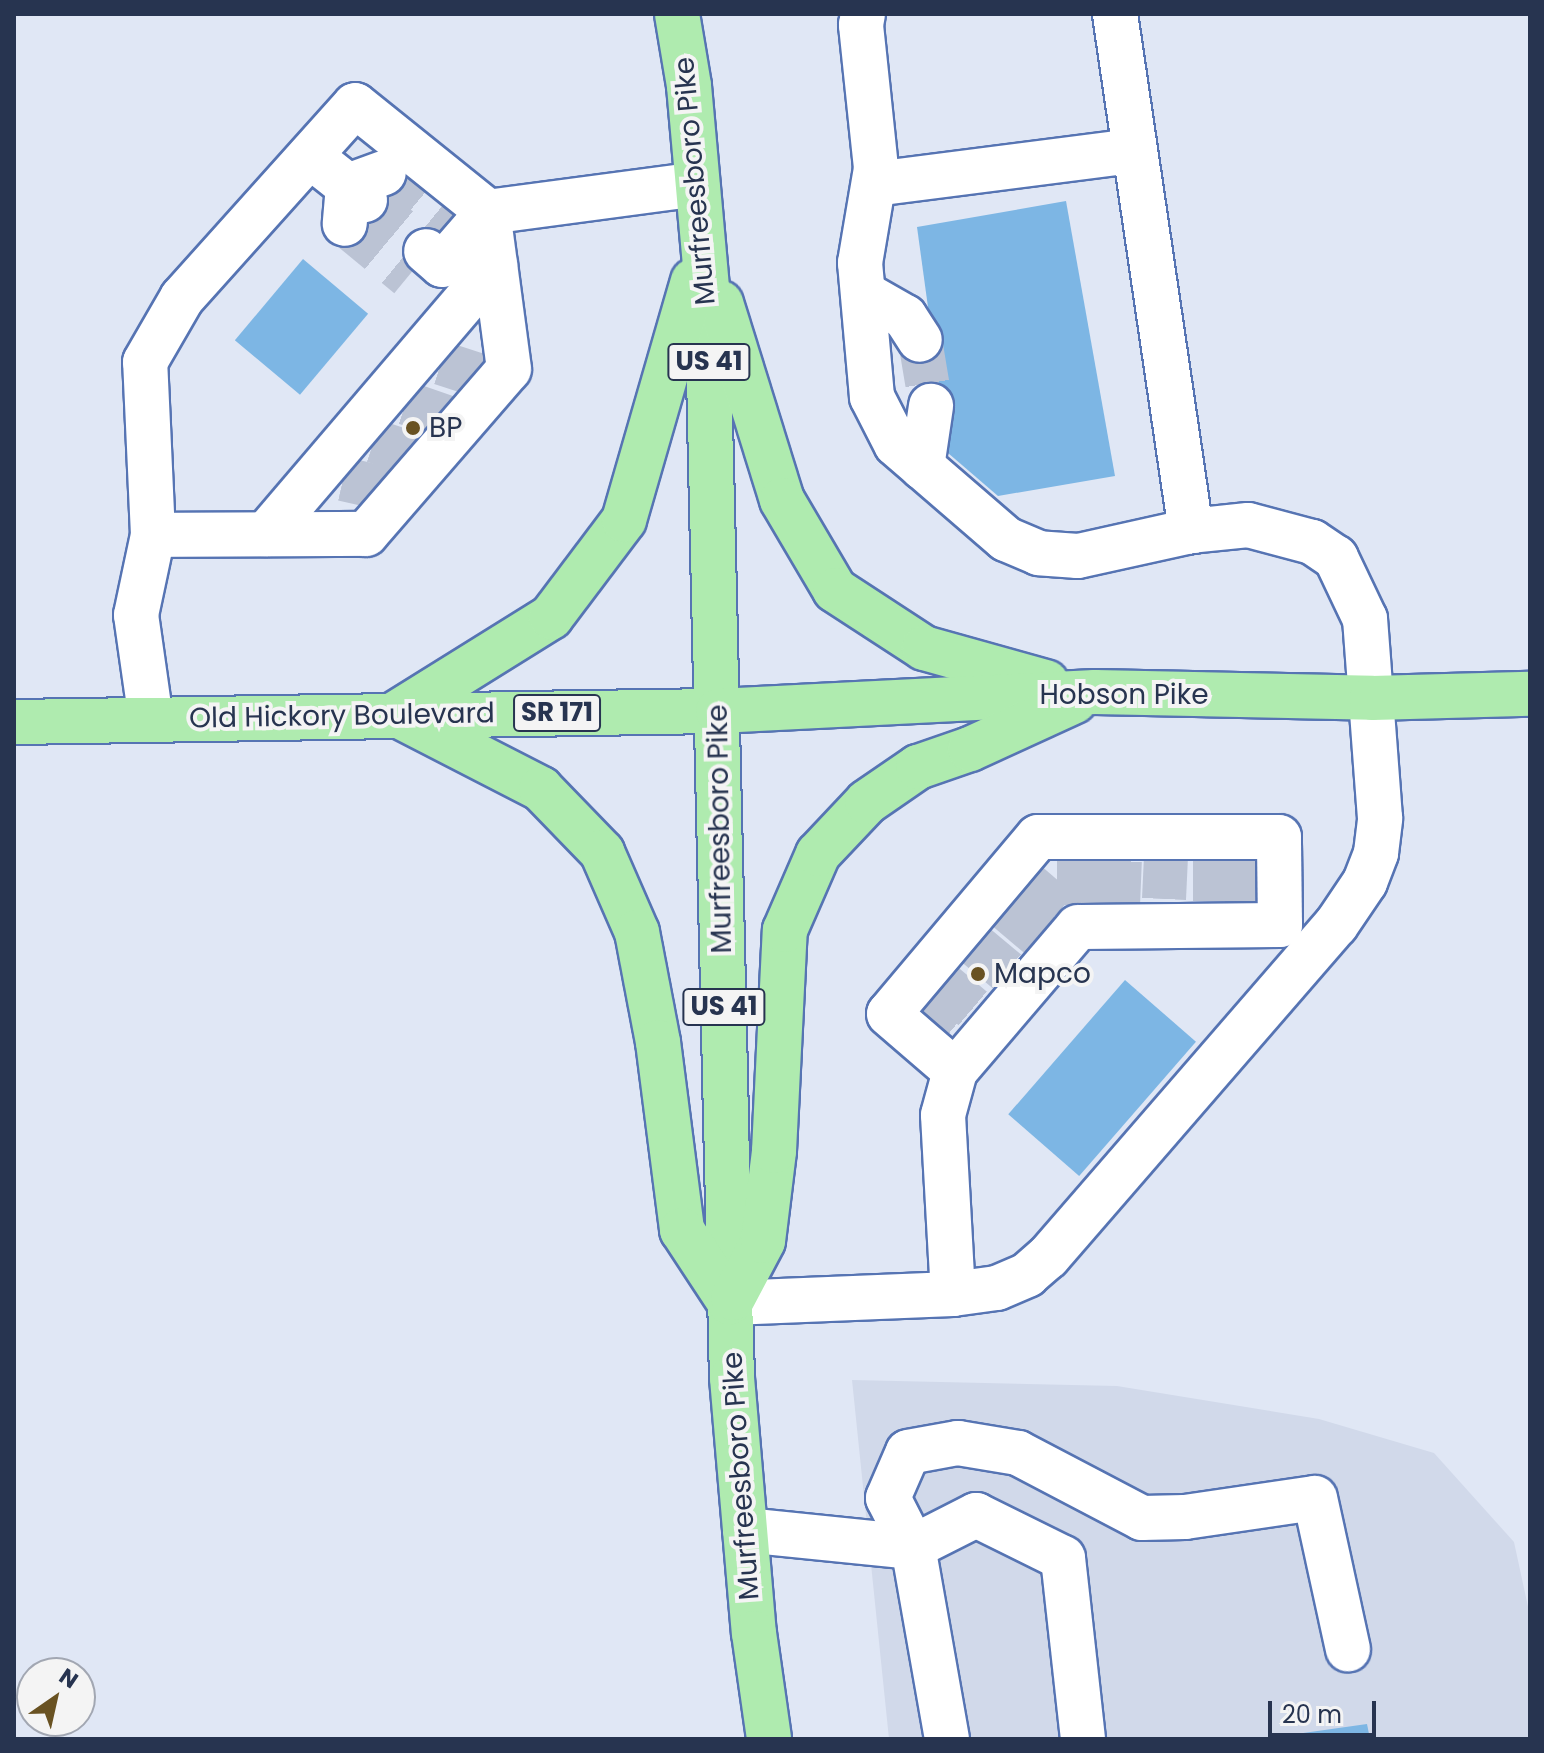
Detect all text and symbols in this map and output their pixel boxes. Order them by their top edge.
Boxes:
street label: Murfreesboro Pike [667,55,723,307]
road number: US 41 [667,340,751,384]
place label: BP [429,411,462,445]
marker: BP [404,419,422,437]
street label: Hobson Pike [1039,678,1209,712]
road number: SR 171 [513,691,601,735]
street label: Old Hickory Boulevard [189,697,495,735]
street label: Murfreesboro Pike [701,704,739,954]
place label: Mapco [994,957,1091,991]
marker: Mapco [969,965,987,983]
road number: US 41 [682,985,766,1029]
street label: Murfreesboro Pike [716,1351,766,1601]
north arrow [16,1657,96,1737]
text: N [53,1661,84,1696]
scale bar [1272,1685,1380,1735]
text: 20 m [1282,1698,1342,1731]

